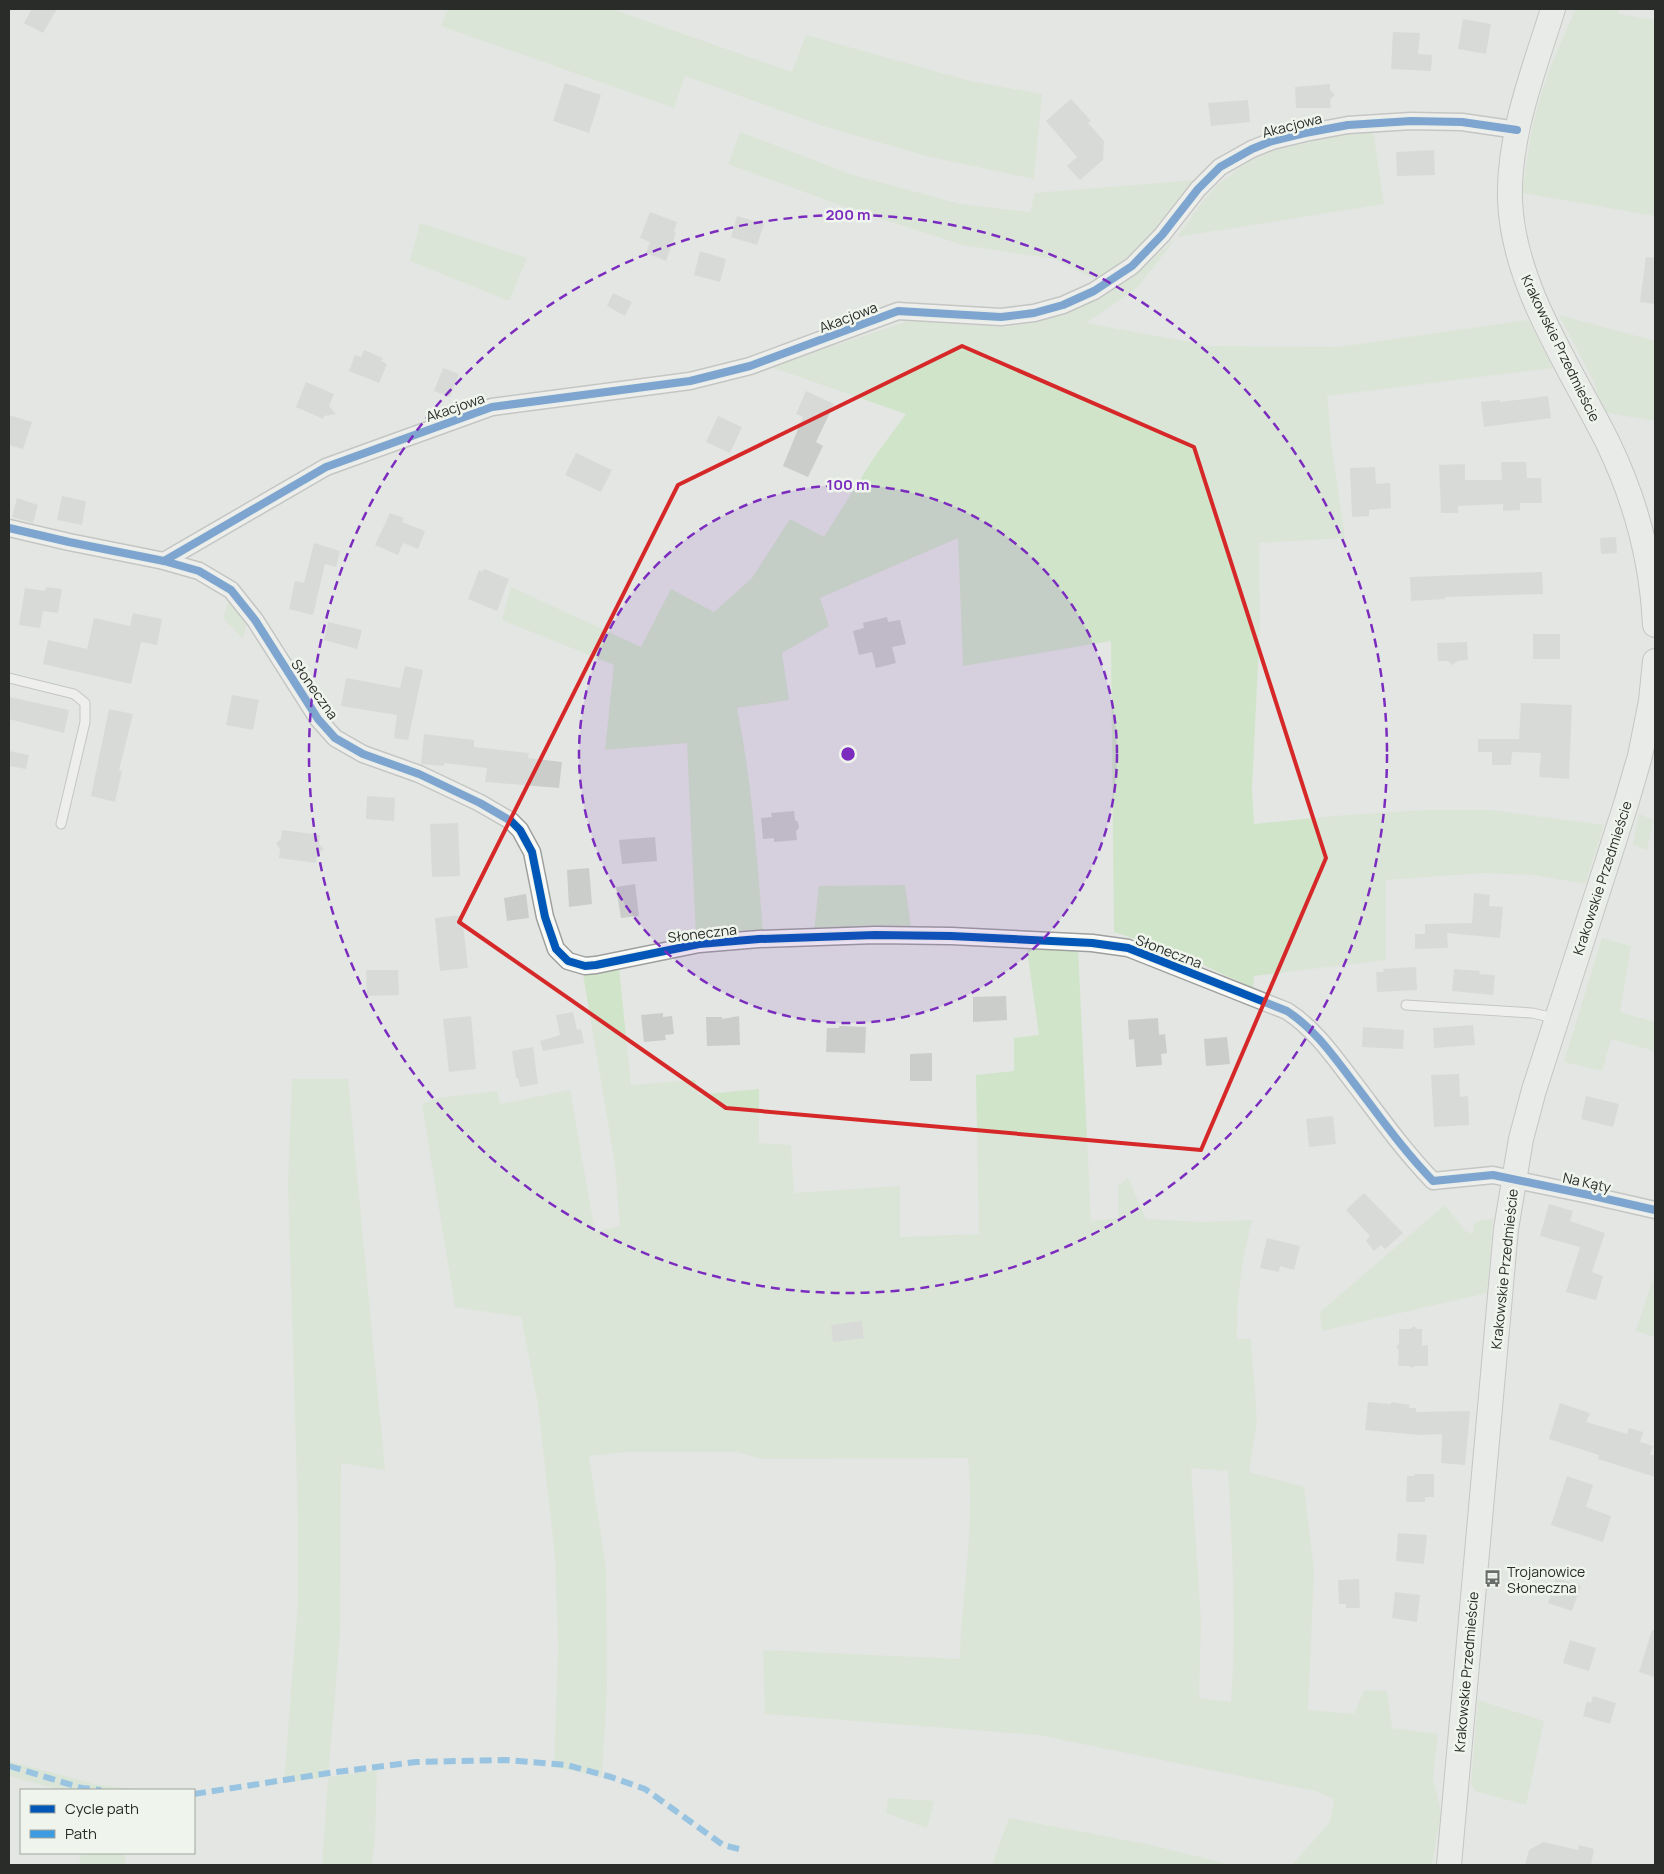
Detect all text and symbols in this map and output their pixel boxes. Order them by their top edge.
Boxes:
street label: Akacjowa [1260,108,1324,142]
text: 200 m [825,204,871,225]
street label: Krakowskie Przedmieście [1517,271,1605,425]
street label: Akacjowa [816,297,880,337]
street label: Akacjowa [423,388,487,426]
text: 100 m [827,474,869,495]
street label: Słoneczna [287,655,343,723]
centre of rings [839,745,857,763]
street label: Krakowskie Przedmieście [1568,798,1636,958]
street label: Słoneczna [666,919,738,947]
street label: Słoneczna [1133,930,1205,972]
street label: Na Kąty [1561,1168,1614,1197]
street label: Krakowskie Przedmieście [1486,1188,1522,1350]
place label: Trojanowice Słoneczna [1507,1562,1585,1597]
bus stop icon: Trojanowice Słoneczna [1483,1569,1503,1589]
street label: Krakowskie Przedmieście [1450,1591,1482,1753]
legend [20,1789,195,1854]
text: Cycle path [65,1798,139,1819]
text: Path [65,1823,97,1844]

